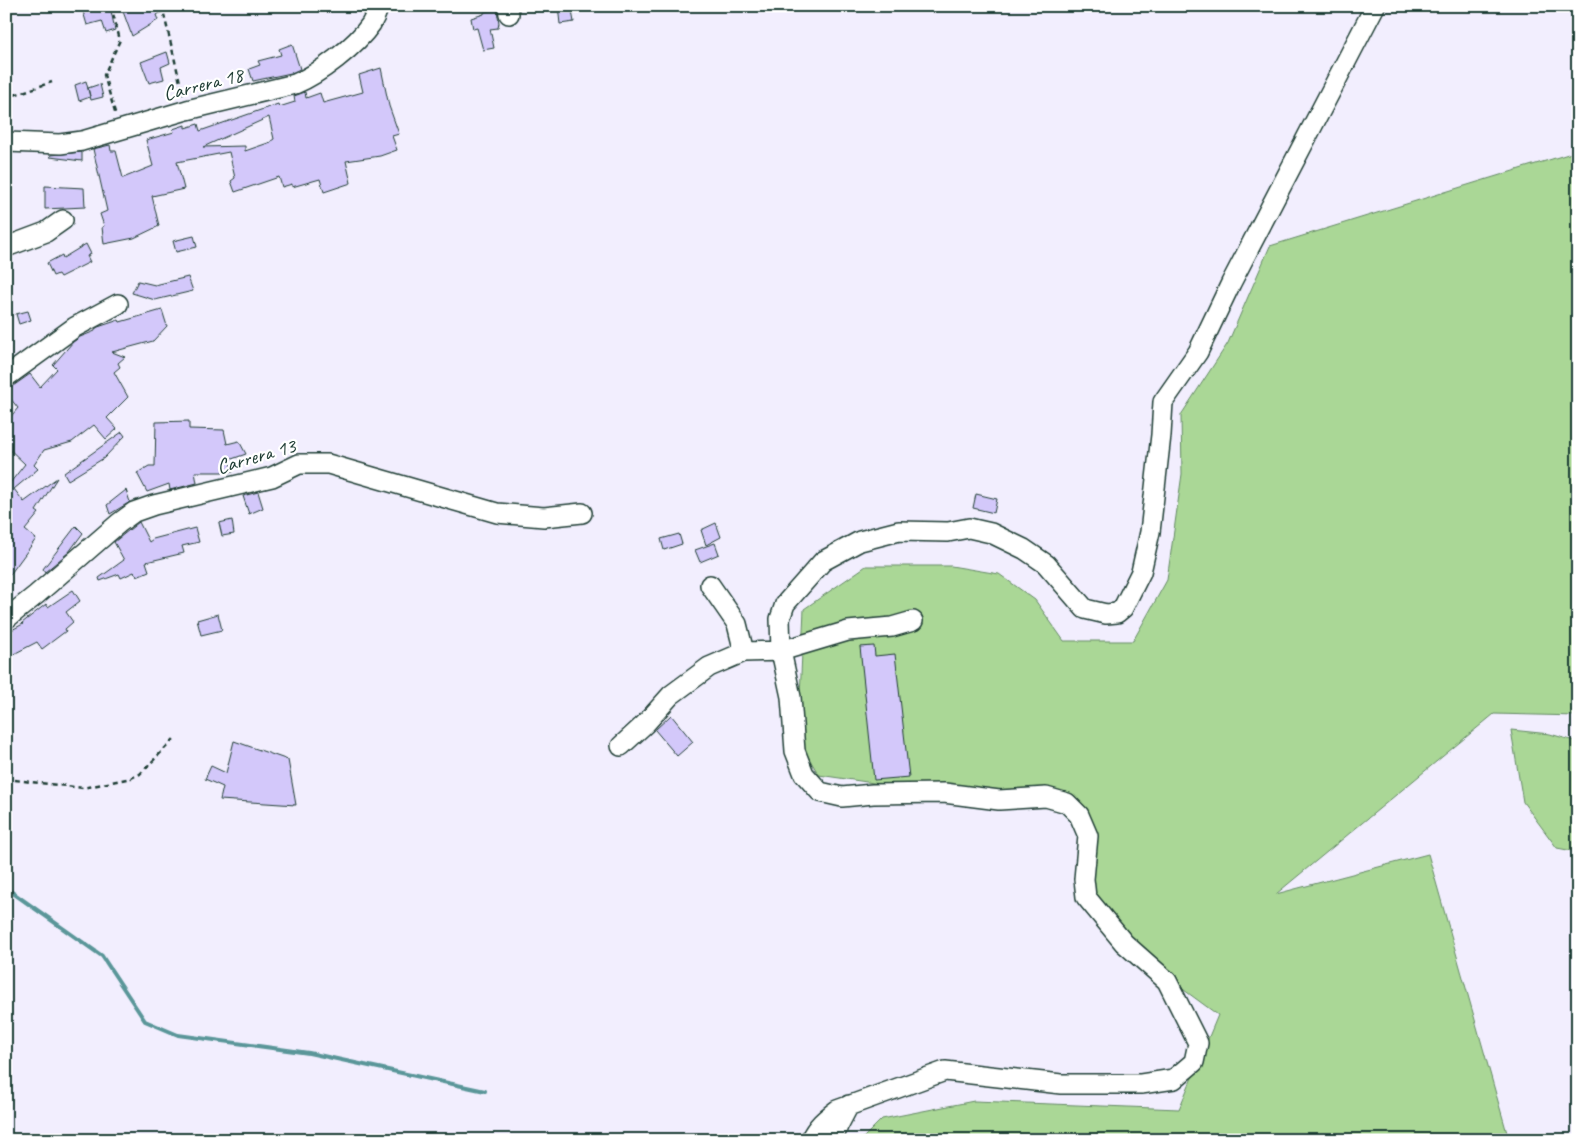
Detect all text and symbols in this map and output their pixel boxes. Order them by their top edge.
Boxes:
street label: Carrera 18 [160,61,248,106]
street label: Carrera 13 [213,432,300,480]

